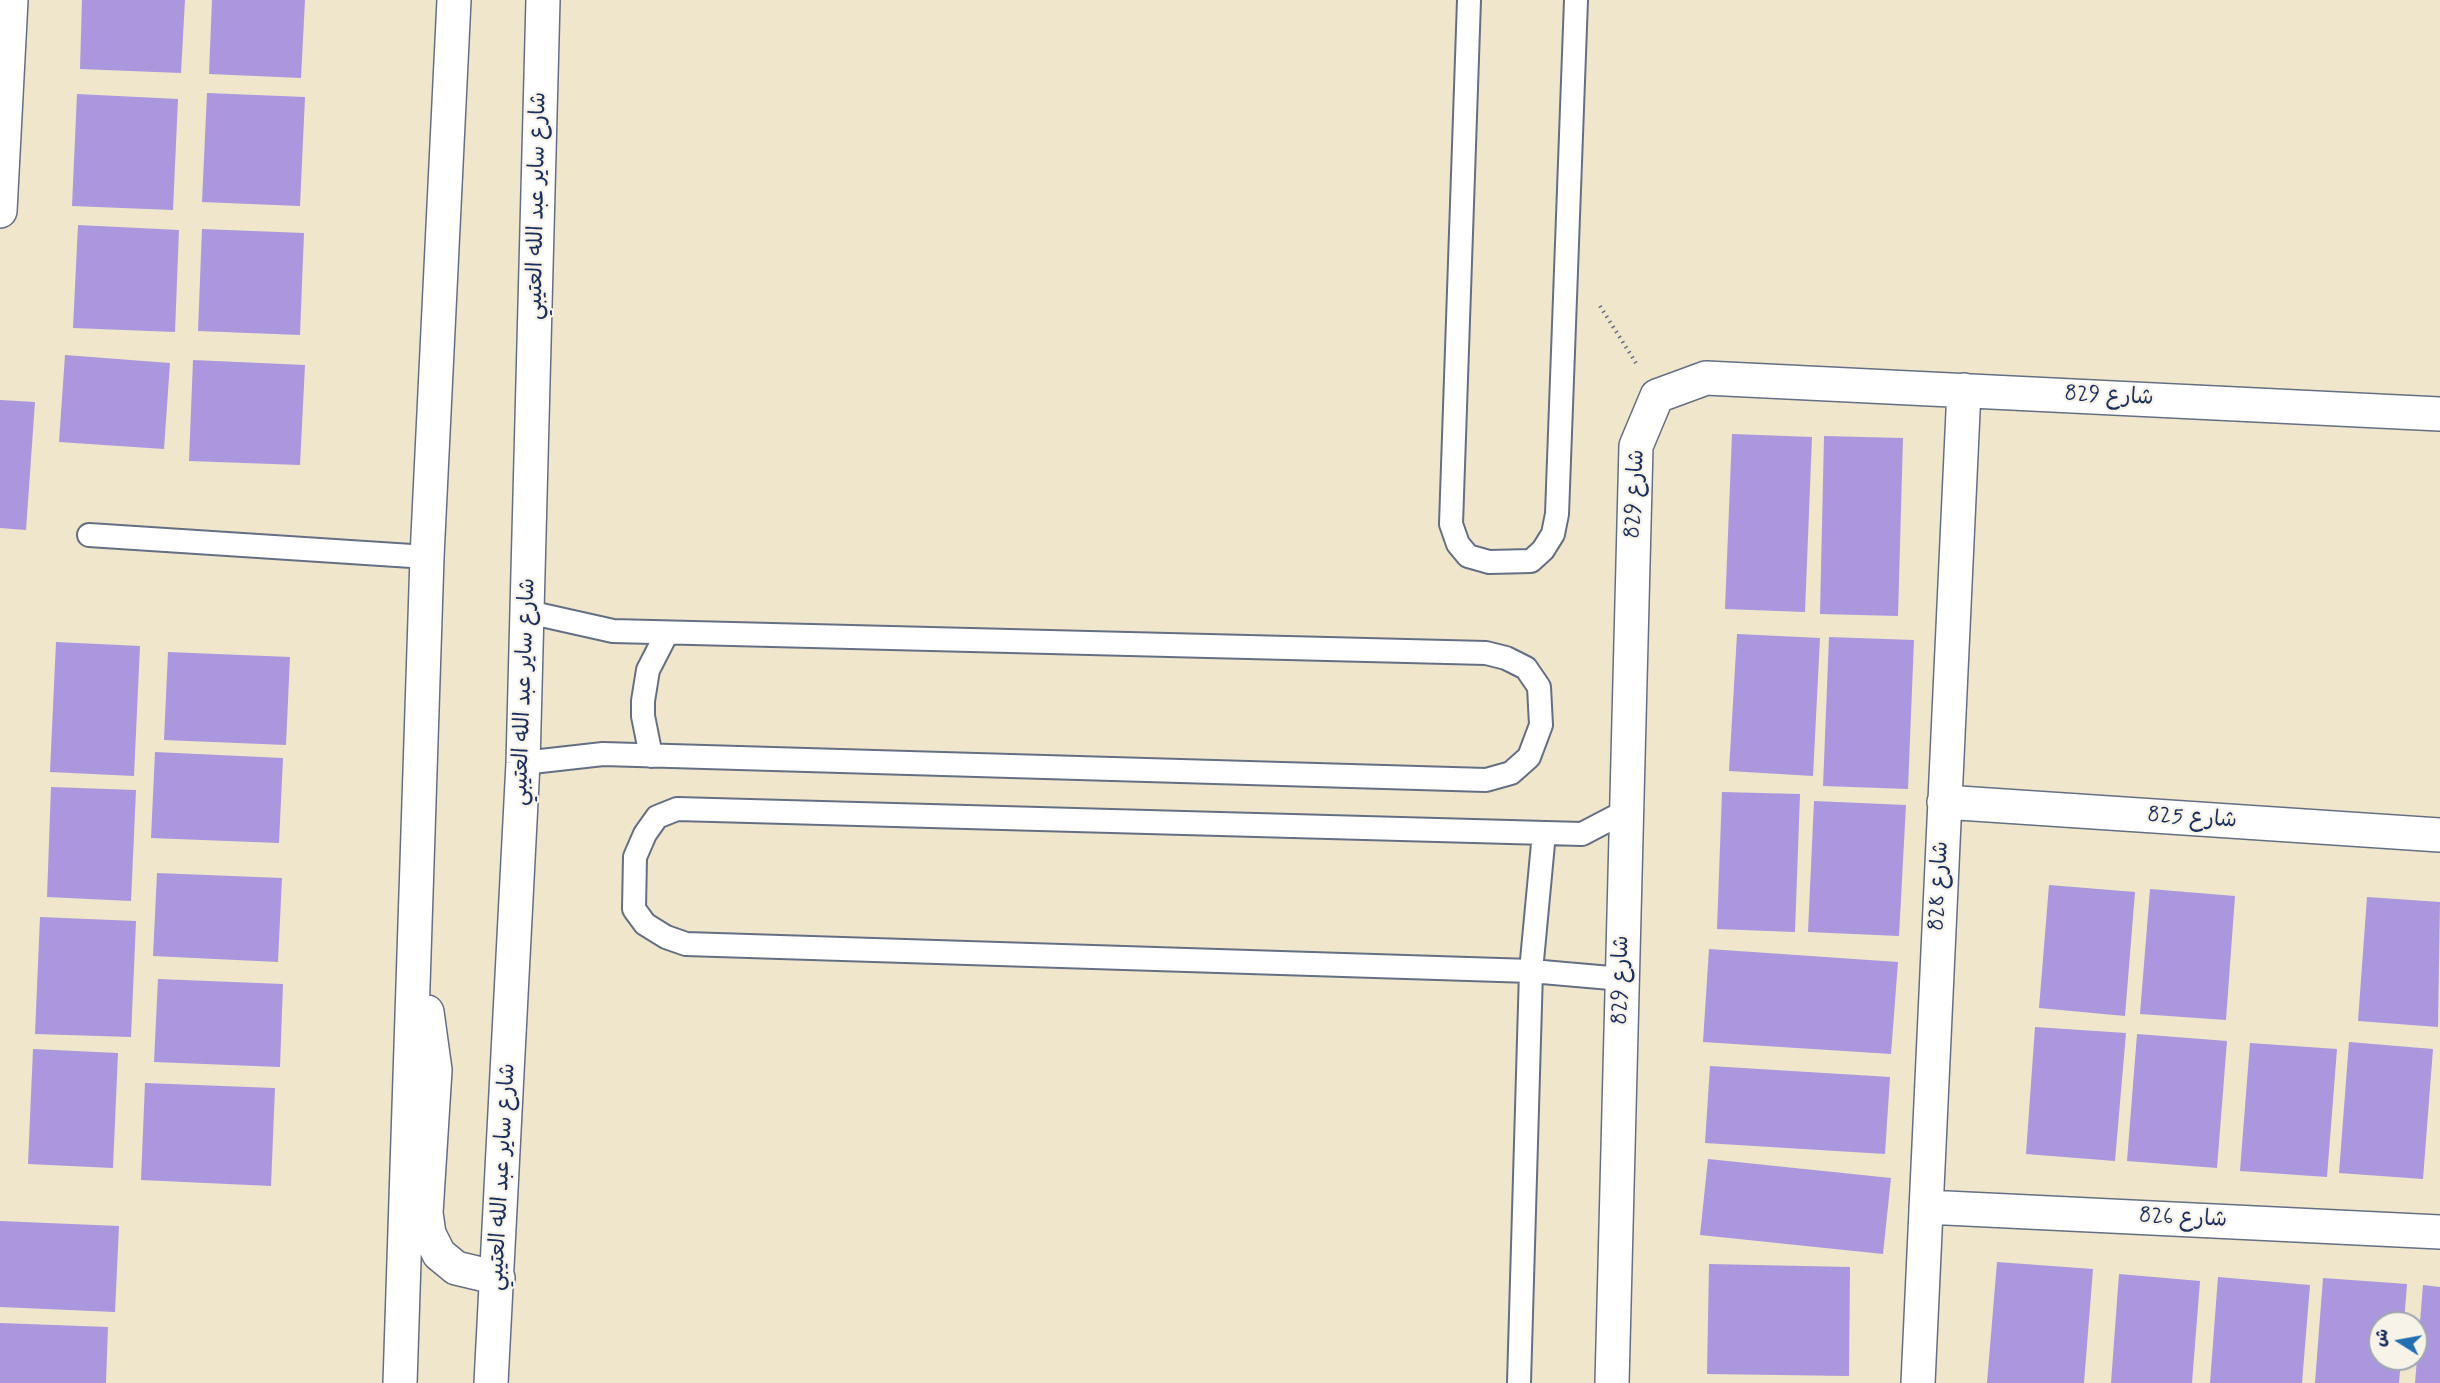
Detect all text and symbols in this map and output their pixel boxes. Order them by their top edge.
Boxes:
street label: شارع ساير عبد الله العتيبي [523,92,553,320]
street label: شارع 829 [2064,381,2154,413]
street label: شارع 829 [1620,449,1652,539]
street label: شارع ساير عبد الله العتيبي [508,578,542,806]
street label: شارع 825 [2146,803,2238,835]
street label: شارع 828 [1924,841,1956,931]
street label: شارع 829 [1608,935,1636,1025]
street label: شارع ساير عبد الله العتيبي [484,1062,522,1292]
street label: شارع 826 [2138,1204,2228,1234]
north arrow [2368,1311,2428,1371]
text: ش [2370,1327,2394,1349]

